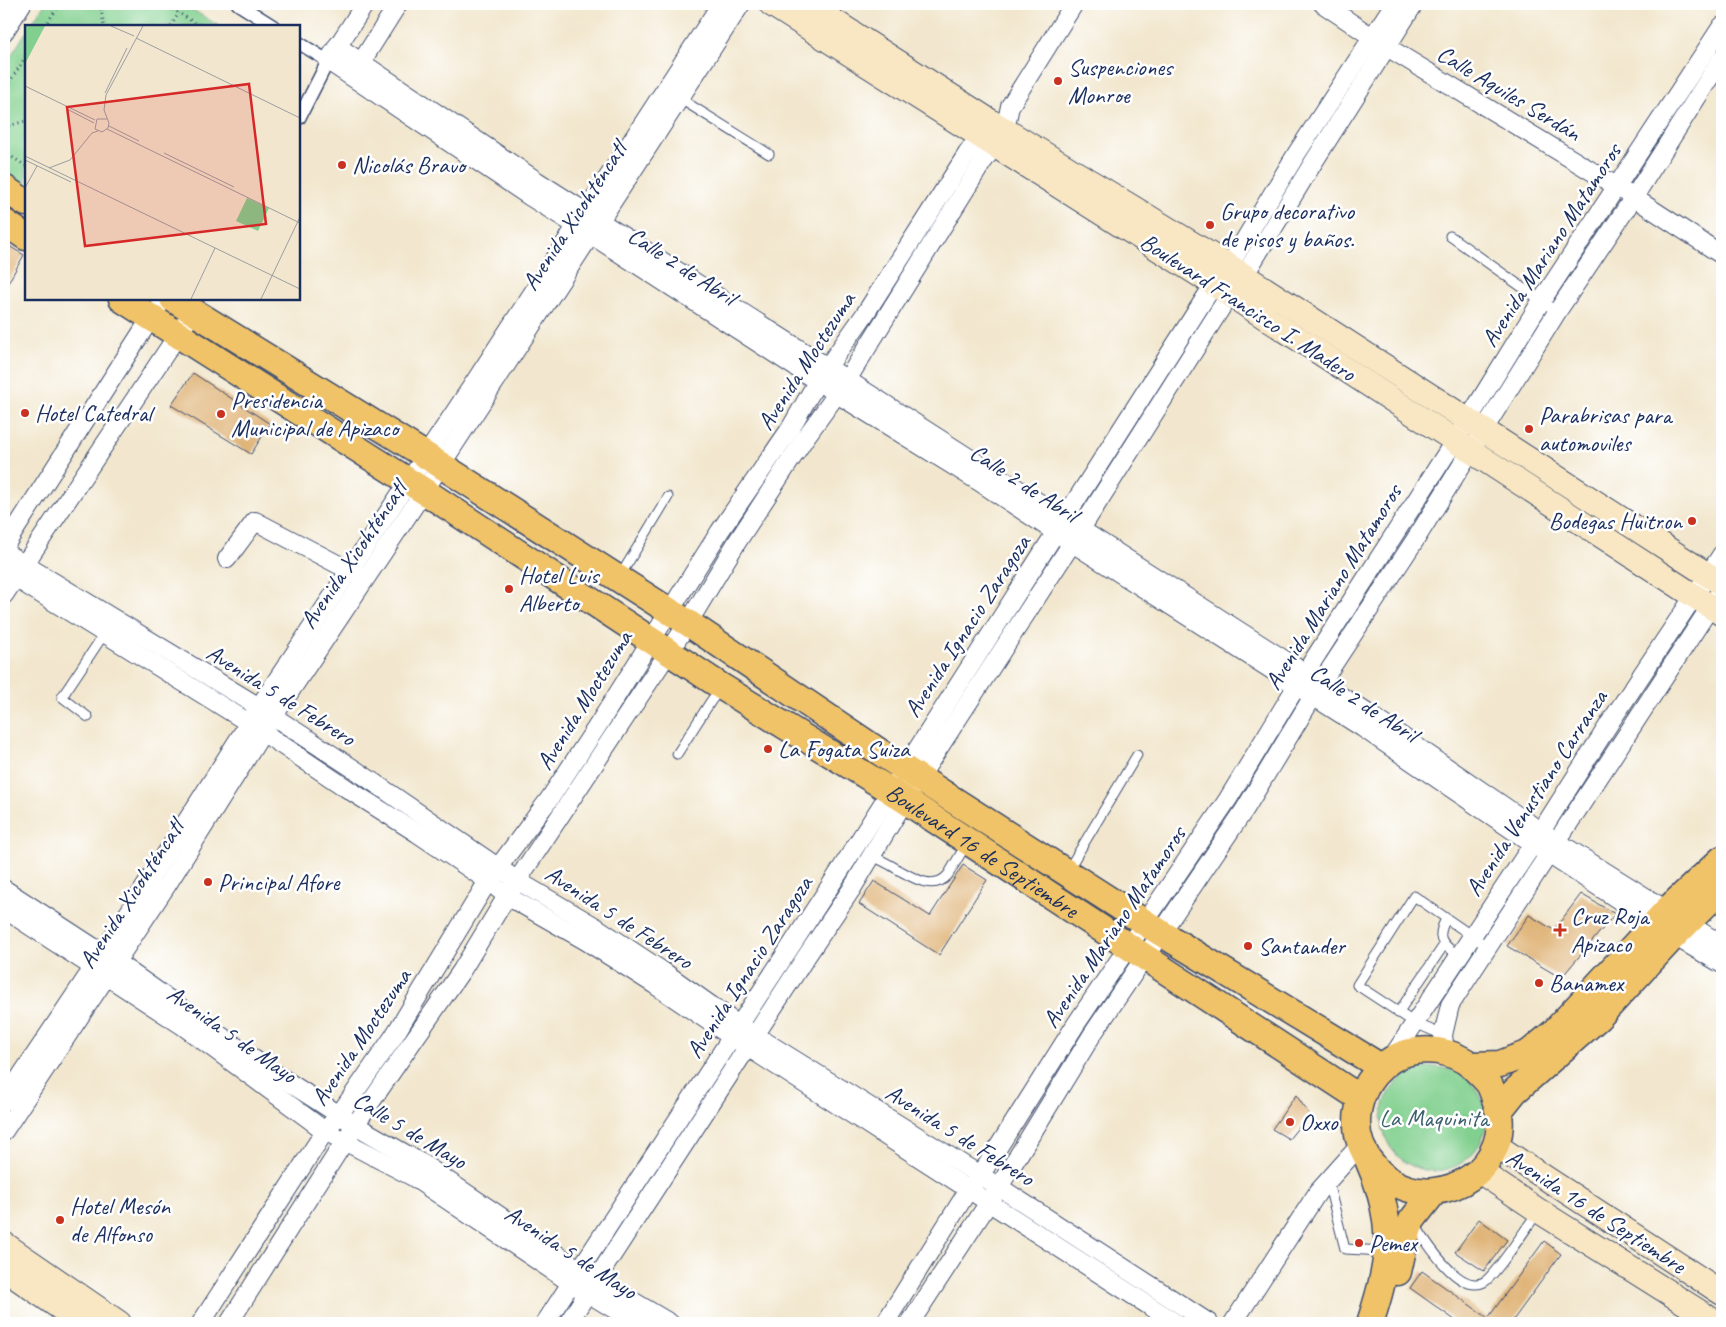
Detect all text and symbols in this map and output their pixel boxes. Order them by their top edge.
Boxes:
inset map [25,25,300,300]
street label: Calle Aquiles Serdán [1432,38,1587,148]
place label: Suspenciones Monroe [1068,52,1174,110]
marker: Suspenciones Monroe [1052,75,1064,87]
street label: Avenida Xicohténcatl [515,133,635,296]
street label: Avenida Mariano Matamoros [1474,136,1629,352]
place label: Nicolás Bravo [352,150,467,180]
marker: Nicolás Bravo [336,159,348,171]
place label: Grupo decorativo de pisos y baños. [1220,196,1355,254]
marker: Grupo decorativo de pisos y baños. [1204,219,1216,231]
street label: Calle 2 de Abril [622,220,745,314]
street label: Boulevard Francisco I. Madero [1135,226,1363,389]
street label: Avenida Moctezuma [750,285,863,436]
place label: Presidencia Municipal de Apizaco [231,385,401,443]
place label: Hotel Catedral [35,398,155,428]
place label: Parabrisas para automoviles [1539,400,1673,458]
marker: Hotel Catedral [19,407,31,419]
marker: Presidencia Municipal de Apizaco [215,408,227,420]
marker: Parabrisas para automoviles [1523,423,1535,435]
street label: Calle 2 de Abril [964,437,1087,531]
street label: Avenida Xicohténcatl [293,473,415,634]
street label: Avenida Mariano Matamoros [1258,477,1409,695]
place label: Bodegas Huitron [1549,506,1683,536]
marker: Bodegas Huitron [1686,515,1698,527]
street label: Avenida Ignacio Zaragoza [897,528,1038,723]
place label: Hotel Luis Alberto [519,560,600,618]
marker: Hotel Luis Alberto [503,583,515,595]
street label: Avenida Moctezuma [529,624,639,775]
street label: Avenida 5 de Febrero [201,637,362,754]
street label: Calle 2 de Abril [1304,657,1427,751]
street label: Avenida Venustiano Carranza [1458,683,1615,902]
place label: La Fogata Suiza [778,734,911,764]
marker: La Fogata Suiza [762,743,774,755]
street label: Boulevard 16 de Septiembre [880,777,1086,926]
street label: Avenida Xicohténcatl [72,811,192,974]
street label: Avenida Mariano Matamoros [1036,819,1193,1033]
street label: Avenida 5 de Febrero [540,858,700,977]
place label: Principal Afore [218,867,342,897]
street label: Avenida Ignacio Zaragoza [679,869,820,1064]
marker: Principal Afore [202,876,214,888]
place label: Cruz Roja Apizaco [1571,901,1651,959]
marker: Cruz Roja Apizaco [1553,923,1567,937]
place label: Santander [1258,931,1347,961]
marker: Santander [1242,940,1254,952]
street label: Avenida Moctezuma [304,962,419,1111]
place label: Banamex [1549,968,1625,998]
marker: Banamex [1533,977,1545,989]
street label: Avenida 5 de Mayo [161,978,304,1091]
street label: Avenida 5 de Febrero [880,1077,1041,1194]
street label: Calle 5 de Mayo [348,1085,473,1176]
park label: La Maquinita [1380,1103,1491,1133]
place label: Oxxo [1300,1107,1339,1137]
marker: Oxxo [1284,1116,1296,1128]
street label: Avenida 16 de Septiembre [1501,1142,1693,1281]
place label: Hotel Mesón de Alfonso [70,1191,171,1249]
street label: Avenida 5 de Mayo [499,1198,644,1307]
marker: Hotel Mesón de Alfonso [54,1214,66,1226]
place label: Pemex [1369,1228,1419,1258]
marker: Pemex [1353,1237,1365,1249]

